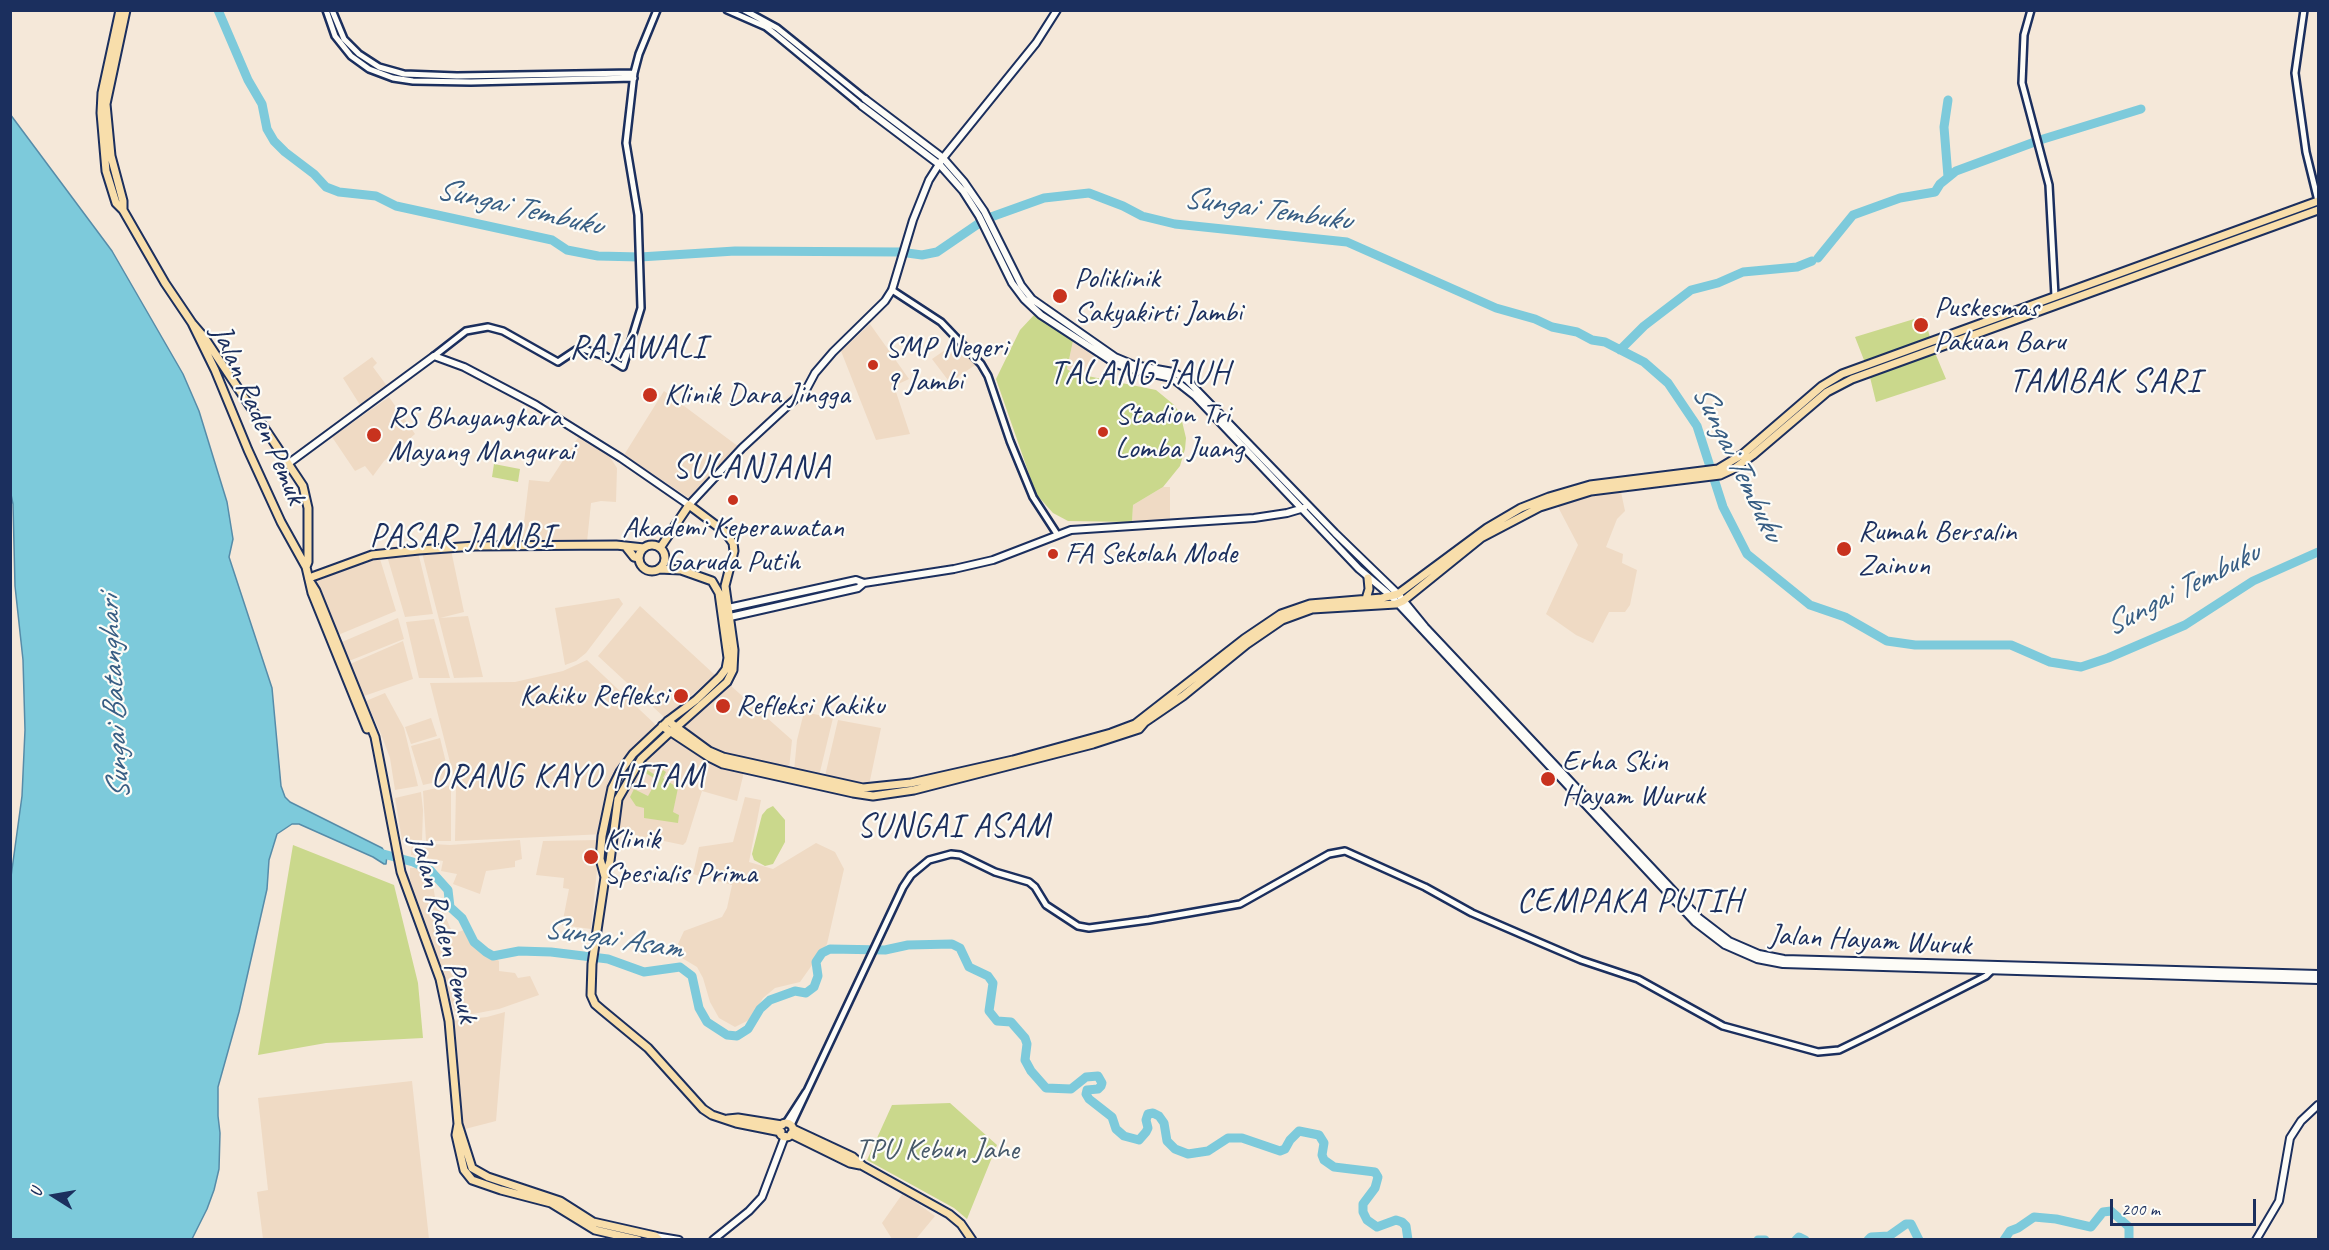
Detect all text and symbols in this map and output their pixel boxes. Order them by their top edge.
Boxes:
water label: Sungai Tembuku [433,170,605,246]
water label: Sungai Tembuku [1181,179,1353,241]
place label: Poliklinik Sakyakirti Jambi [1074,261,1242,332]
marker: Poliklinik Sakyakirti Jambi [1051,287,1069,305]
place label: Puskesmas Pakuan Baru [1934,290,2066,360]
marker: Puskesmas Pakuan Baru [1912,316,1930,334]
street label: Jalan Raden Pemuk [202,320,314,510]
district label: RAJAWALI [571,328,705,368]
place label: SMP Negeri 9 Jambi [885,330,1007,400]
district label: TALANG JAUH [1051,354,1229,394]
marker: SMP Negeri 9 Jambi [866,358,880,372]
district label: TAMBAK SARI [2010,362,2200,402]
place label: Klinik Dara Jingga [664,377,850,413]
water label: Sungai Tembuku [1683,379,1791,547]
marker: Klinik Dara Jingga [641,386,659,404]
place label: Stadion Tri Lomba Juang [1115,397,1243,468]
place label: RS Bhayangkara Mayang Mangurai [388,400,574,470]
marker: Stadion Tri Lomba Juang [1096,425,1110,439]
marker: RS Bhayangkara Mayang Mangurai [365,426,383,444]
district label: SULANJANA [674,448,830,488]
marker: Akademi Keperawatan Garuda Putih [726,493,740,507]
place label: Akademi Keperawatan Garuda Putih [622,510,844,580]
place label: Rumah Bersalin Zainun [1858,514,2017,584]
district label: PASAR JAMBI [371,517,553,557]
water label: Sungai Tembuku [2098,535,2266,645]
place label: FA Sekolah Mode [1065,536,1237,572]
marker: Rumah Bersalin Zainun [1835,540,1853,558]
marker: FA Sekolah Mode [1046,547,1060,561]
water label: Sungai Batanghari [90,595,140,801]
place label: Kakiku Refleksi [519,678,668,714]
marker: Kakiku Refleksi [672,687,690,705]
place label: Refleksi Kakiku [736,688,885,724]
marker: Refleksi Kakiku [714,697,732,715]
place label: Erha Skin Hayam Wuruk [1562,744,1705,814]
district label: ORANG KAYO HITAM [431,757,705,797]
marker: Erha Skin Hayam Wuruk [1539,770,1557,788]
district label: SUNGAI ASAM [858,807,1050,847]
place label: Klinik Spesialis Prima [604,822,757,892]
street label: Jalan Raden Pemuk [401,831,485,1027]
marker: Klinik Spesialis Prima [582,848,600,866]
district label: CEMPAKA PUTIH [1516,882,1744,922]
water label: Sungai Asam [541,909,685,969]
street label: Jalan Hayam Wuruk [1768,918,1972,964]
park label: TPU Kebun Jahe [855,1132,1019,1168]
north arrow [24,1166,84,1226]
text: U [26,1187,47,1198]
scale bar [2113,1187,2258,1225]
text: 200 m [2121,1198,2160,1220]

